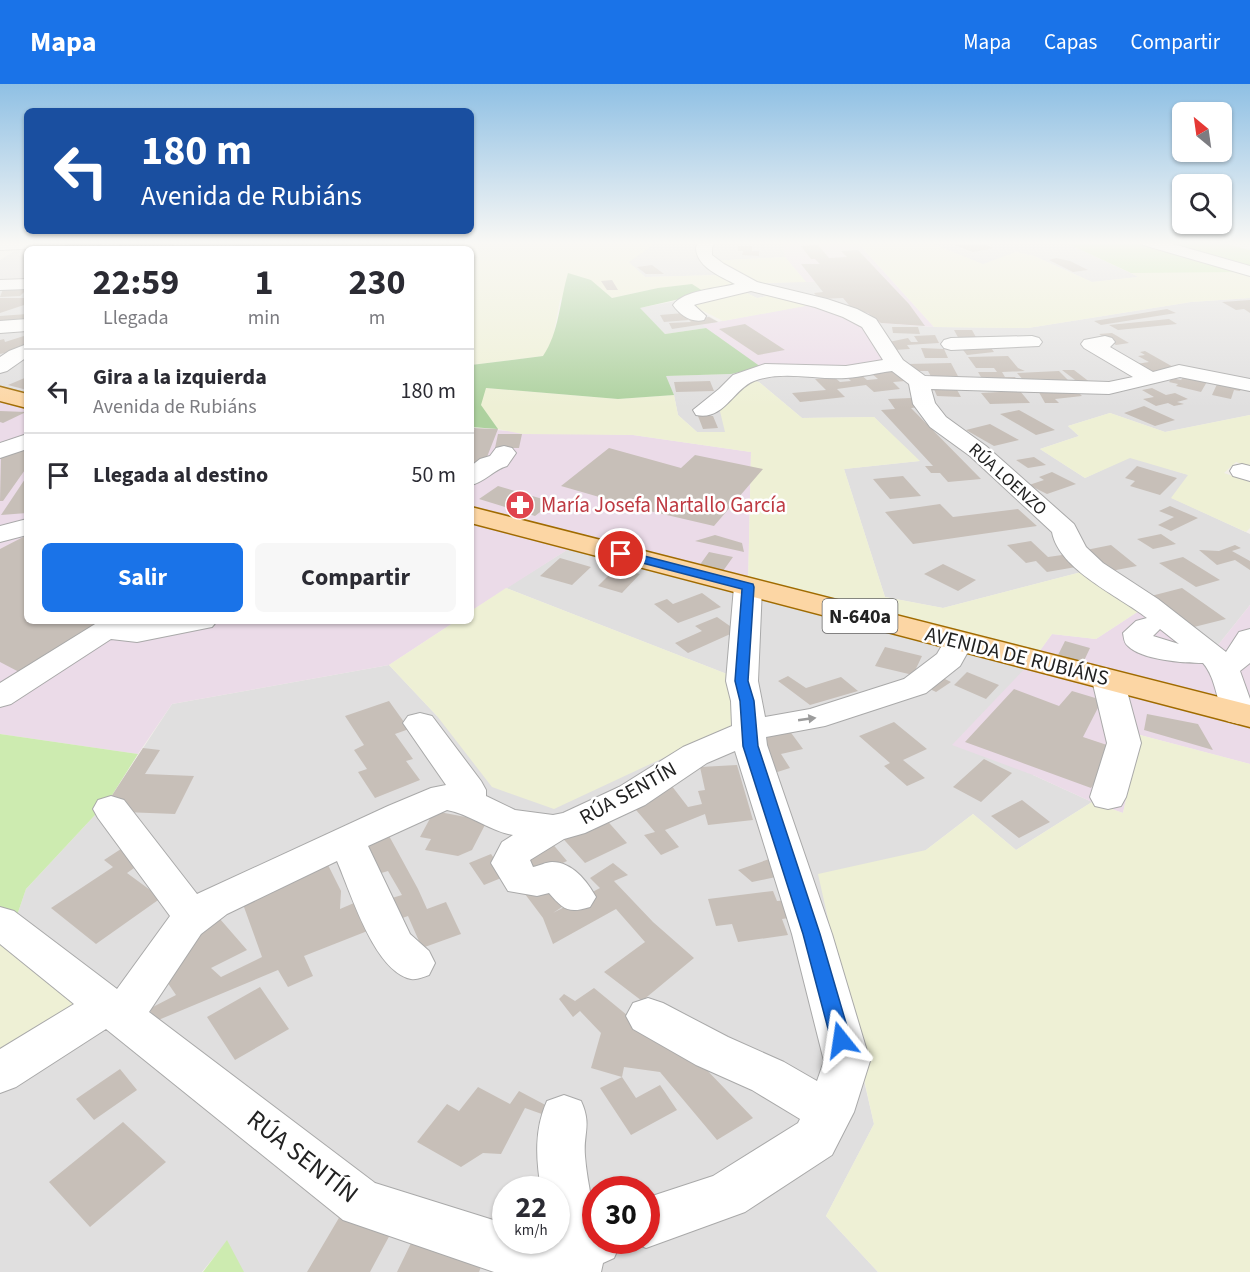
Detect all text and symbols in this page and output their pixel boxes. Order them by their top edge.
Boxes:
text: Mapa [30,22,97,62]
text: Mapa [963,27,1011,57]
text: Capas [1044,27,1097,57]
text: Compartir [1130,27,1220,57]
north arrow [1172,102,1232,162]
map controls [1172,102,1232,234]
text: 180 m [141,121,252,181]
icon: left [42,132,120,210]
button: search [1172,174,1232,234]
text: Avenida de Rubiáns [141,177,362,216]
text: 22:59 [92,257,179,308]
text: 1 [254,257,273,308]
text: 230 [349,257,406,308]
text: Llegada [103,304,169,332]
text: min [248,304,280,332]
text: m [369,304,385,332]
text: Gira a la izquierda [93,361,267,393]
icon: left [42,375,75,408]
text: 180 m [401,375,456,407]
text: Avenida de Rubiáns [93,393,257,421]
street label: RÚA LOENZO [963,437,1052,521]
icon: arrive [42,459,75,492]
text: Llegada al destino [93,459,268,491]
text: 50 m [411,459,456,491]
pharmacy icon: María Josefa Nartallo García [504,489,536,521]
place label: María Josefa Nartallo García [541,490,786,520]
pin [595,528,646,579]
icon: arrive [604,537,637,570]
button: Salir [42,543,243,612]
button: Compartir [255,543,456,612]
road number: N-640a [822,599,898,633]
street label: AVENIDA DE RUBIÁNS [922,619,1112,693]
one-way arrow [798,714,817,723]
street label: RÚA SENTÍN [574,754,682,832]
position arrow [809,1008,873,1072]
street label: RÚA SENTÍN [239,1101,366,1212]
speed limit sign: 30 [582,1176,660,1254]
text: 22 [515,1186,547,1229]
text: km/h [514,1220,548,1241]

